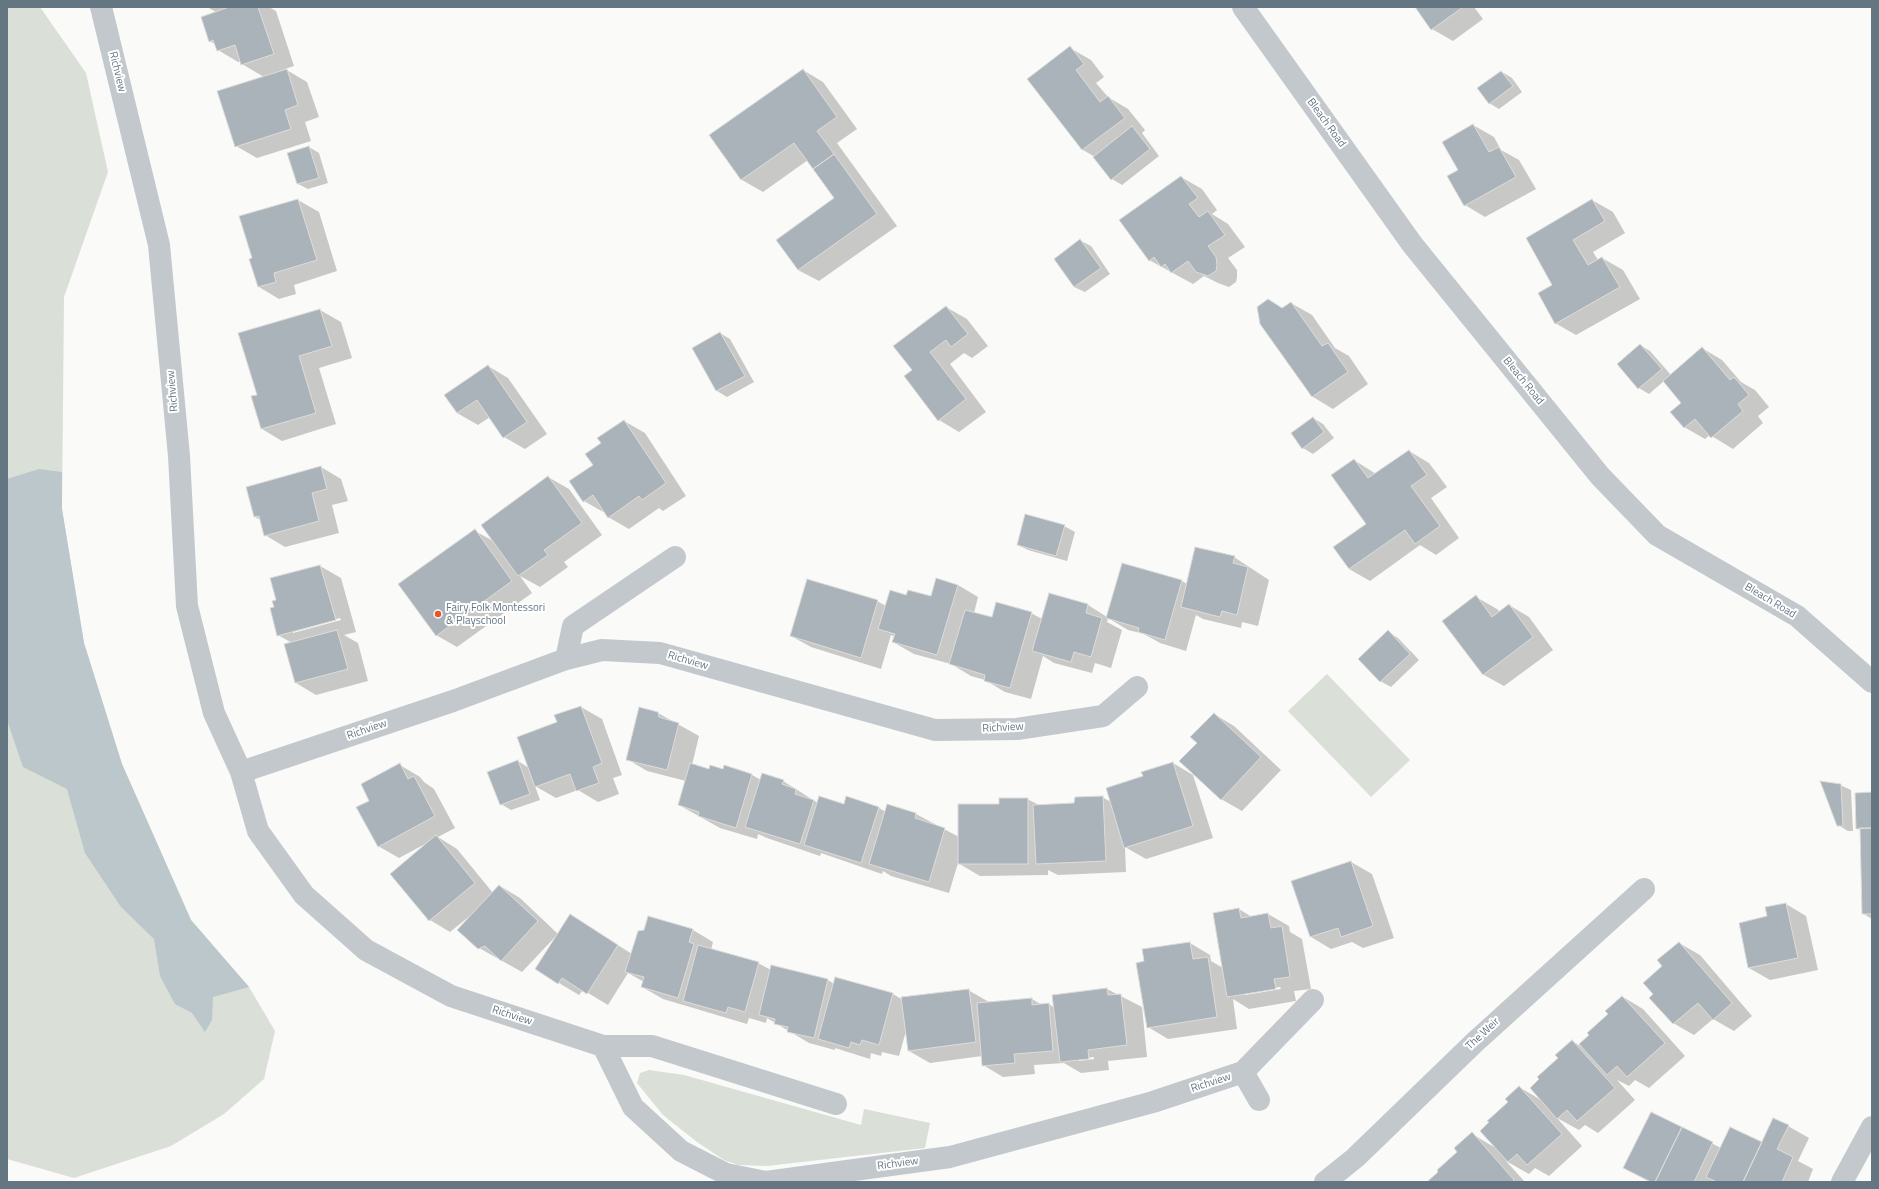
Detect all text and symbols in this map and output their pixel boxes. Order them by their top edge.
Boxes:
street label: Richview [106,50,128,94]
street label: Bleach Road [1304,96,1348,150]
street label: Bleach Road [1500,355,1546,407]
street label: Richview [165,370,181,412]
street label: Bleach Road [1742,581,1798,621]
place label: Fairy Folk Montessori & Playschool [446,601,545,627]
marker: Fairy Folk Montessori & Playschool [433,609,443,619]
street label: Richview [666,649,710,673]
street label: Richview [345,717,389,743]
street label: Richview [982,720,1024,736]
street label: Richview [490,1003,534,1029]
street label: The Weir [1464,1015,1502,1053]
street label: Richview [1189,1070,1233,1096]
street label: Richview [877,1155,919,1173]

